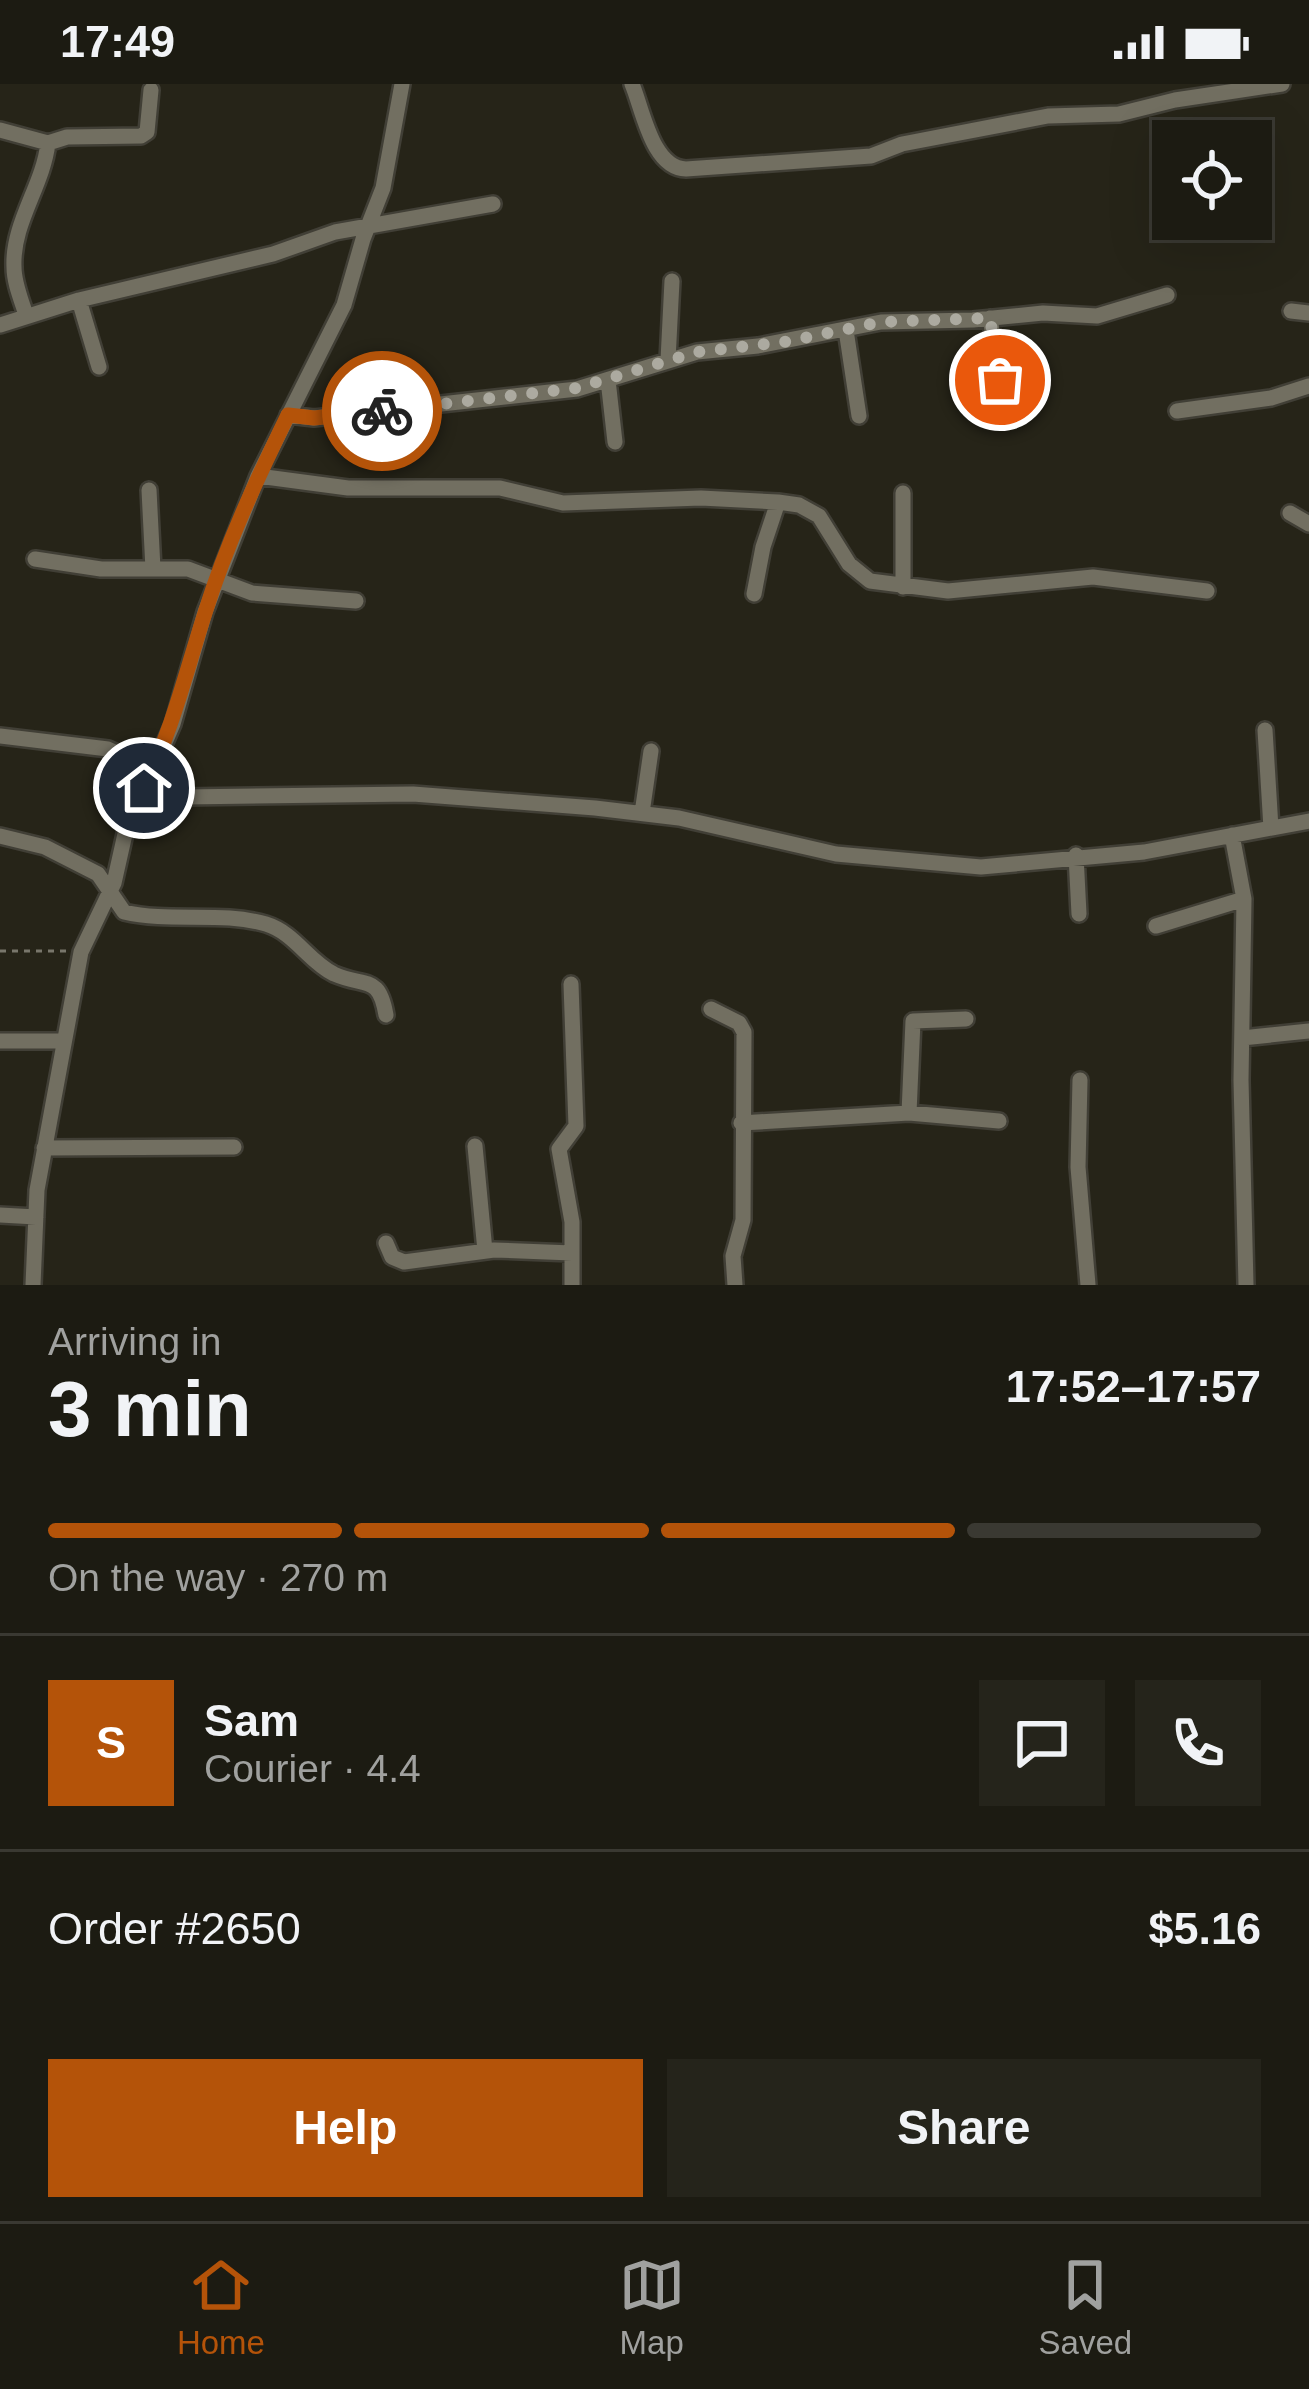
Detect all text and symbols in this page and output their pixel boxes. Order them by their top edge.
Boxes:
text: 17:49 [60,16,175,67]
map controls [1152,120,1272,240]
button: locate [1152,120,1272,240]
pin [949,329,1051,431]
icon: bag [967,347,1033,413]
courier [322,351,442,471]
icon: bike [349,378,415,444]
pin [93,737,195,839]
icon: home [111,755,177,821]
text: Arriving in [48,1320,221,1363]
text: 17:52–17:57 [1006,1361,1261,1412]
text: 3 min [48,1365,252,1453]
text: On the way · 270 m [48,1556,388,1599]
button: chat [979,1680,1105,1806]
button: phone [1135,1680,1261,1806]
text: Sam [204,1695,299,1746]
text: S [96,1717,126,1768]
text: Courier · 4.4 [204,1747,421,1790]
text: Order #2650 [48,1903,301,1954]
text: $5.16 [1148,1903,1261,1954]
button: Help [48,2059,643,2197]
button: Share [667,2059,1261,2197]
tab: Home [177,2252,265,2362]
tab: Map [619,2252,685,2362]
tab: Saved [1039,2252,1132,2362]

